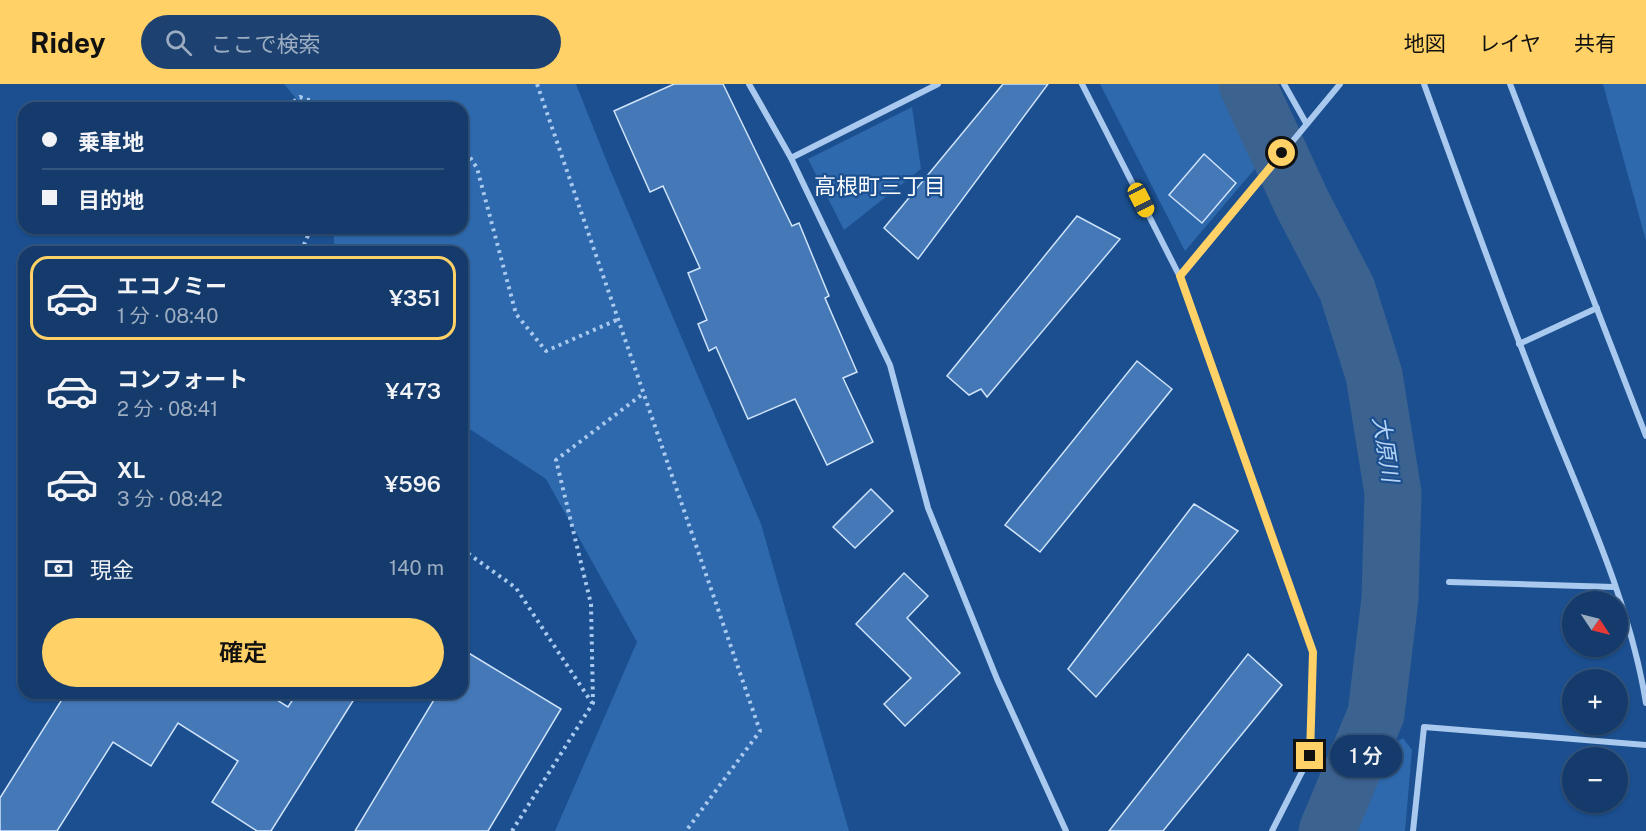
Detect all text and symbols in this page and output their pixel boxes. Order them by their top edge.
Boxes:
search box [141,15,561,69]
text: Ridey [30,26,105,59]
icon: search [162,26,195,59]
text: ここで検索 [210,31,320,57]
text: 地図 [1404,31,1446,56]
text: レイヤ [1479,31,1541,56]
text: 共有 [1574,31,1616,56]
text: 乗車地 [78,129,144,155]
route start [1268,139,1295,166]
district label: 高根町三丁目 [814,173,946,199]
car [1125,180,1157,220]
text: 目的地 [78,187,144,213]
icon: car [45,271,99,325]
text: エコノミー [117,273,227,299]
text: ¥351 [389,285,441,311]
text: 1 分 · 08:40 [117,304,218,328]
icon: car [45,364,99,418]
text: コンフォート [117,366,248,392]
text: ¥473 [385,378,441,404]
text: 2 分 · 08:41 [117,397,218,421]
water label: 大原川 [1368,414,1404,486]
icon: car [45,457,99,511]
text: XL [117,457,145,483]
text: ¥596 [384,471,441,497]
text: 3 分 · 08:42 [117,487,223,511]
icon: cash [42,552,75,585]
text: 140 m [389,556,444,580]
text: 現金 [90,557,134,583]
north arrow [1562,591,1628,657]
map controls [1562,591,1628,813]
button: 確定 [42,618,444,687]
button: + [1562,669,1628,735]
callout: 1 分 [1331,735,1403,777]
route end [1296,742,1323,769]
text: 1 分 [1349,744,1383,768]
button: − [1562,747,1628,813]

